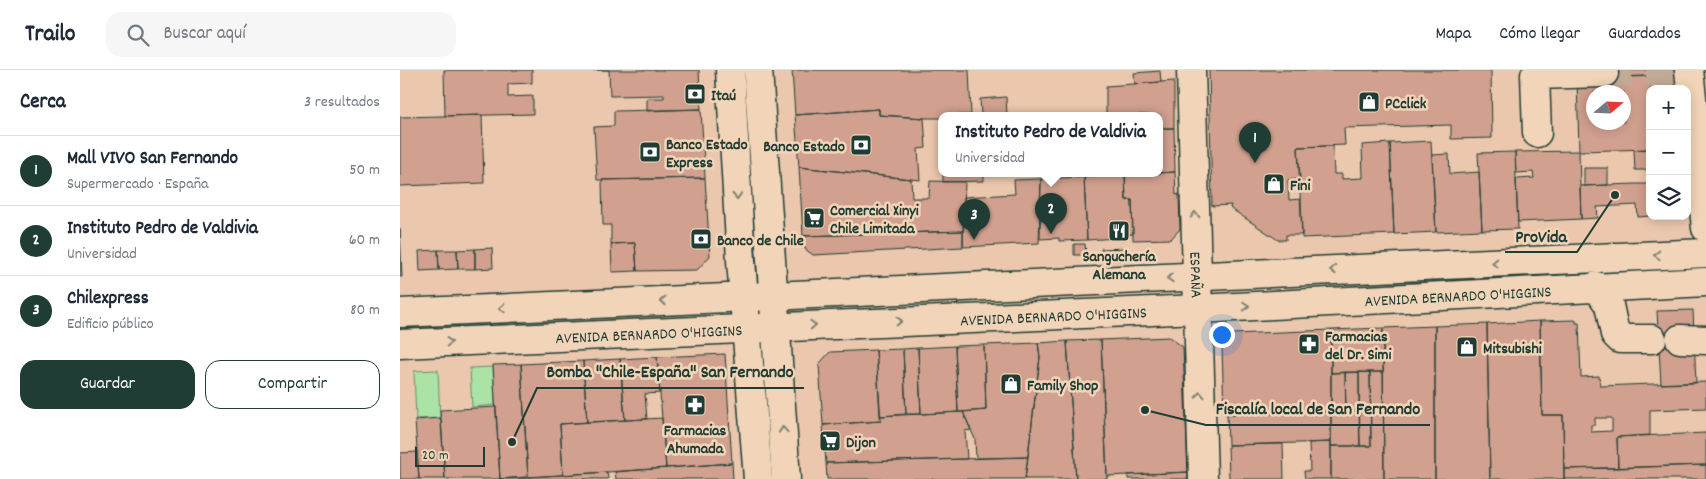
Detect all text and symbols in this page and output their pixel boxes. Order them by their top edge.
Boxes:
search box [106,12,456,57]
text: Trailo [25,18,76,52]
icon: search [124,21,152,49]
text: Buscar aquí [164,21,246,48]
text: Mapa [1435,22,1471,47]
text: Cómo llegar [1499,22,1580,47]
text: Guardados [1608,22,1681,47]
bank icon: Itaú [683,82,707,106]
place label: Itaú [711,85,736,108]
north arrow [1586,85,1631,130]
map controls [1646,85,1691,220]
button: + [1646,85,1691,130]
text: Cerca [20,88,66,118]
shop icon: PCclick [1357,90,1381,114]
text: 3 resultados [304,91,380,114]
place label: PCclick [1385,93,1427,116]
popup [938,112,1163,177]
text: Instituto Pedro de Valdivia [955,120,1146,147]
pin: 1 [1239,122,1271,163]
button: − [1646,130,1691,175]
bank icon: Banco Estado [849,133,873,157]
place label: Banco Estado Express [666,134,748,175]
place label: Banco Estado [763,136,845,159]
bank icon: Banco Estado Express [638,140,662,164]
text: Mall VIVO San Fernando [67,146,238,173]
text: Universidad [955,147,1025,170]
text: 1 [34,159,38,182]
text: 50 m [349,159,380,182]
shop icon: Fini [1262,172,1286,196]
text: Supermercado · España [67,173,209,196]
place label: Fini [1290,175,1310,198]
button: layers [1646,175,1691,220]
one-way arrow [732,192,743,200]
pin: 2 [1035,193,1067,234]
pin: 3 [958,199,990,240]
place label: Comercial Xinyi Chile Limitada [830,200,919,241]
supermarket icon: Comercial Xinyi Chile Limitada [802,206,826,230]
one-way arrow [1190,211,1200,219]
text: Instituto Pedro de Valdivia [67,216,258,243]
restaurant icon: Sanguchería Alemana [1107,219,1131,243]
callout: ProVida [1505,219,1577,252]
text: ProVida [1515,226,1567,251]
bank icon: Banco de Chile [689,227,713,251]
text: 2 [33,229,40,252]
text: 60 m [349,229,380,252]
place label: Banco de Chile [717,230,804,253]
text: Universidad [67,243,137,266]
place label: Sanguchería Alemana [1082,246,1157,287]
one-way arrow [1653,250,1661,261]
street label: ESPAÑA [1182,251,1207,299]
one-way arrow [1491,258,1498,268]
one-way arrow [1328,265,1336,276]
one-way arrow [1166,272,1174,283]
street label: AVENIDA BERNARDO O'HIGGINS [1364,281,1552,314]
text: Chilexpress [67,286,149,313]
one-way arrow [658,296,666,307]
text: 3 [32,299,40,322]
text: 80 m [350,299,380,322]
one-way arrow [1243,300,1251,311]
street label: AVENIDA BERNARDO O'HIGGINS [959,302,1147,333]
one-way arrow [497,303,505,314]
text: Edificio público [67,313,154,336]
one-way arrow [895,315,903,326]
one-way arrow [810,319,818,330]
street label: AVENIDA BERNARDO O'HIGGINS [555,320,743,351]
your location [1209,322,1235,348]
place label: Farmacias del Dr. Simi [1325,326,1392,367]
pharmacy icon: Farmacias del Dr. Simi [1297,332,1321,356]
shop icon: Mitsubishi [1455,335,1479,359]
one-way arrow [445,337,453,348]
place label: Mitsubishi [1483,338,1542,361]
callout: Bomba "Chile-España" San Fernando [537,355,804,388]
button: Guardar [20,360,195,409]
button: Compartir [205,360,380,409]
text: Bomba "Chile-España" San Fernando [546,361,794,386]
shop icon: Family Shop [999,372,1023,396]
place label: Family Shop [1027,375,1098,398]
one-way arrow [1195,391,1206,399]
callout: Fiscalía local de San Fernando [1206,392,1430,425]
pharmacy icon: Farmacias Ahumada [683,393,707,417]
text: Fiscalía local de San Fernando [1216,398,1420,423]
place label: Farmacias Ahumada [664,420,727,461]
one-way arrow [778,426,789,434]
supermarket icon: Dijon [818,429,842,453]
place label: Dijon [846,432,876,455]
scale bar [415,444,485,467]
text: 20 m [422,446,449,466]

